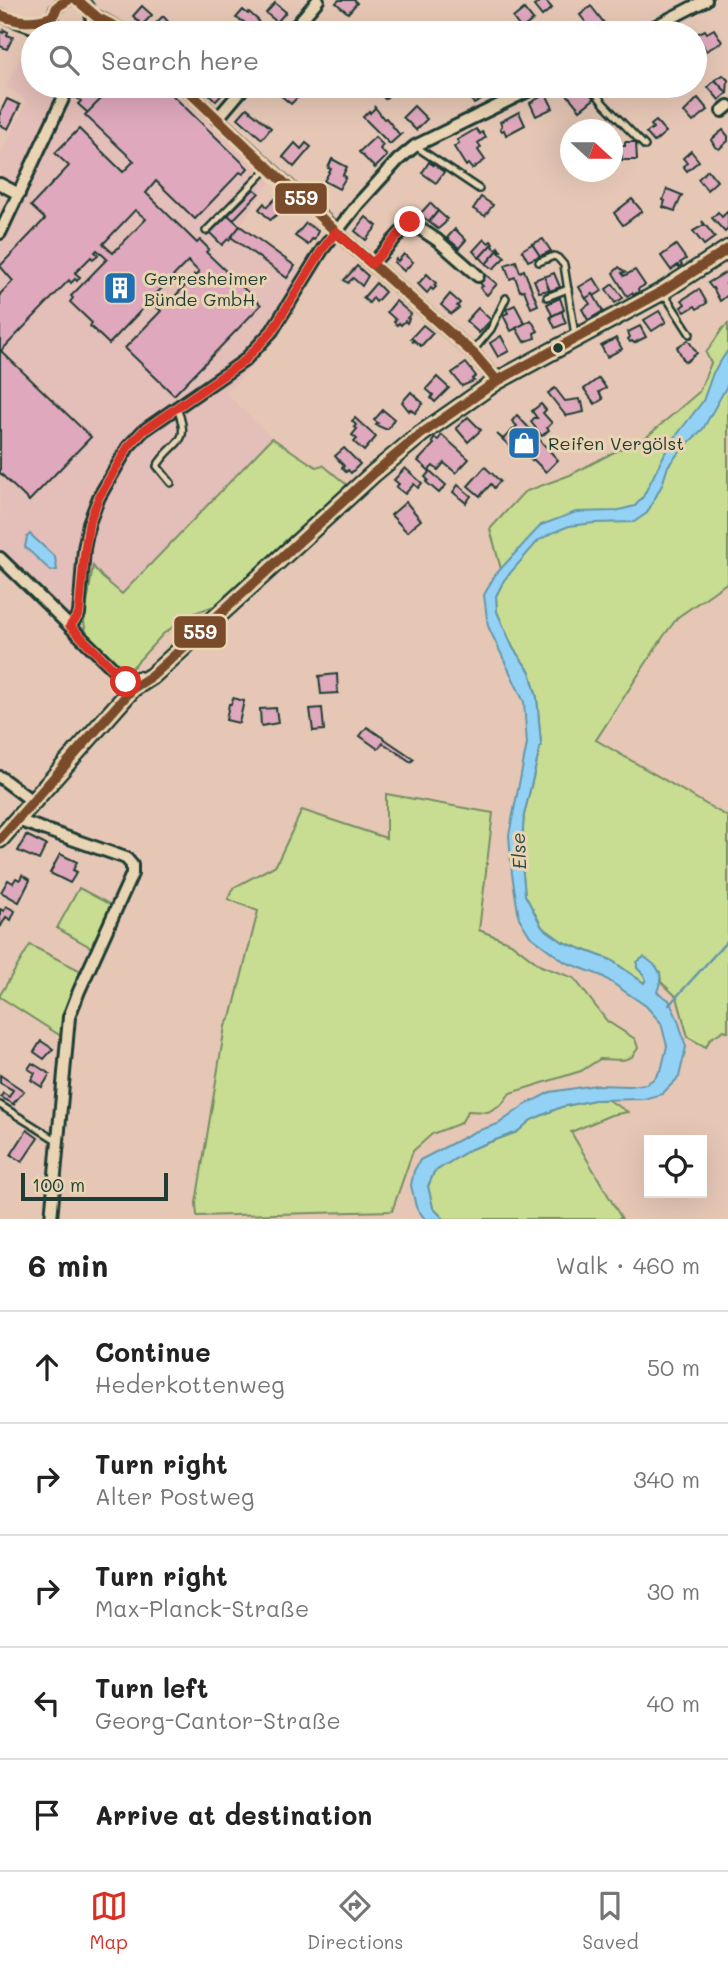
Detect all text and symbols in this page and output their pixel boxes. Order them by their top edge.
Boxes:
search box [21,21,707,98]
icon: search [45,41,83,79]
text: Search here [101,43,259,77]
north arrow [560,119,623,182]
line badge: 559 [274,182,328,215]
text: 559 [284,185,318,210]
route end [394,206,425,237]
place label: Gerresheimer Bünde GmbH [144,266,268,311]
building icon: Gerresheimer Bünde GmbH [101,269,139,307]
unlabelled marker [551,341,565,355]
shop icon: Reifen Vergölst [505,424,543,462]
place label: Reifen Vergölst [548,431,684,455]
line badge: 559 [173,615,227,649]
text: 559 [183,619,217,644]
route start [110,666,141,697]
water label: Else [505,832,531,870]
map controls [644,1135,707,1198]
button: locate [644,1135,707,1198]
scale bar [21,1170,168,1202]
text: 100 m [32,1172,85,1197]
text: 6 min [28,1245,108,1285]
text: Walk · 460 m [555,1250,700,1280]
text: Continue [95,1335,211,1369]
icon: ahead [28,1348,66,1386]
text: 50 m [647,1352,700,1382]
text: Hederkottenweg [95,1369,285,1399]
text: Turn right [95,1447,228,1481]
icon: right [28,1460,66,1498]
text: 340 m [633,1464,700,1494]
text: Alter Postweg [95,1481,254,1511]
text: Turn right [95,1559,228,1593]
icon: right [28,1572,66,1610]
text: 30 m [647,1576,700,1606]
text: Max-Planck-Straße [95,1593,309,1623]
text: Turn left [95,1671,208,1705]
icon: left [28,1684,66,1722]
text: 40 m [647,1688,700,1718]
text: Georg-Cantor-Straße [95,1705,341,1735]
icon: arrive [28,1796,66,1834]
text: Arrive at destination [95,1798,372,1832]
tab: Map [89,1887,128,1954]
tab: Directions [307,1887,403,1954]
tab: Saved [582,1887,639,1954]

